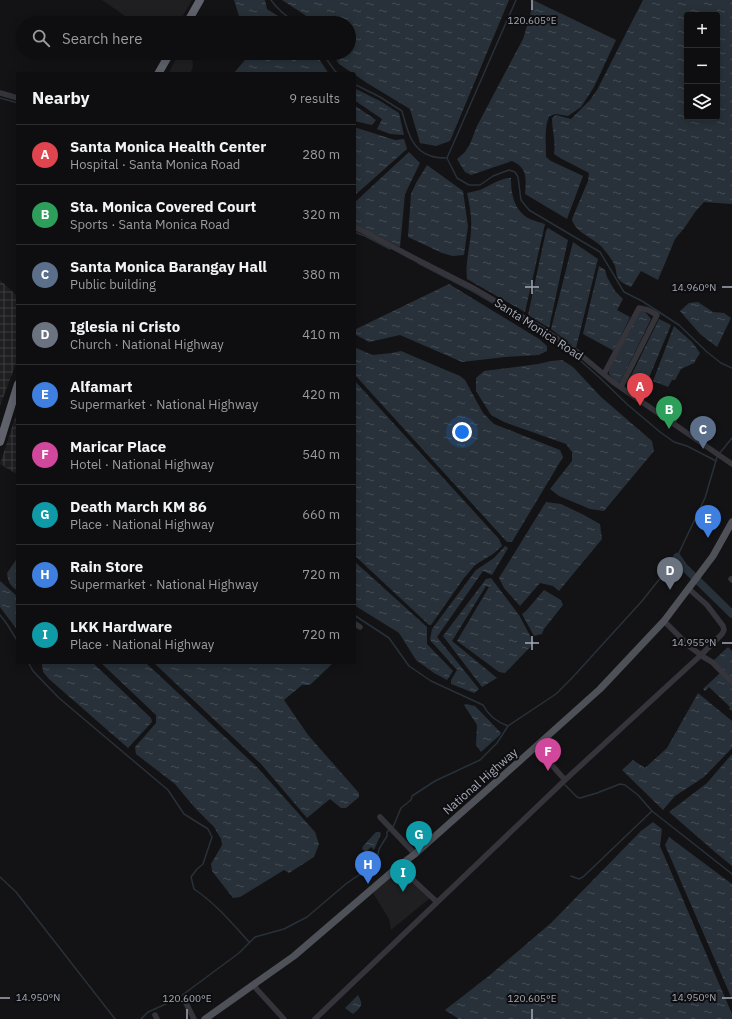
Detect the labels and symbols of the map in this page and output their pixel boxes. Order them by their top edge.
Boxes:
text: 120.605°E [507,14,557,27]
text: 14.960°N [672,281,716,294]
street label: Santa Monica Road [492,295,586,363]
pin: A [627,373,653,406]
pin: B [656,396,682,429]
pin: C [690,416,716,449]
your location [452,422,472,442]
pin: E [695,505,721,538]
pin: D [657,557,683,590]
text: 14.955°N [672,636,716,649]
pin: F [535,738,561,771]
street label: National Highway [440,744,520,818]
pin: G [406,821,432,854]
pin: H [355,851,381,884]
pin: I [390,859,416,892]
text: 14.950°N [16,991,60,1004]
text: 14.950°N [672,991,716,1004]
text: 120.600°E [162,992,212,1005]
text: 120.605°E [507,992,557,1005]

